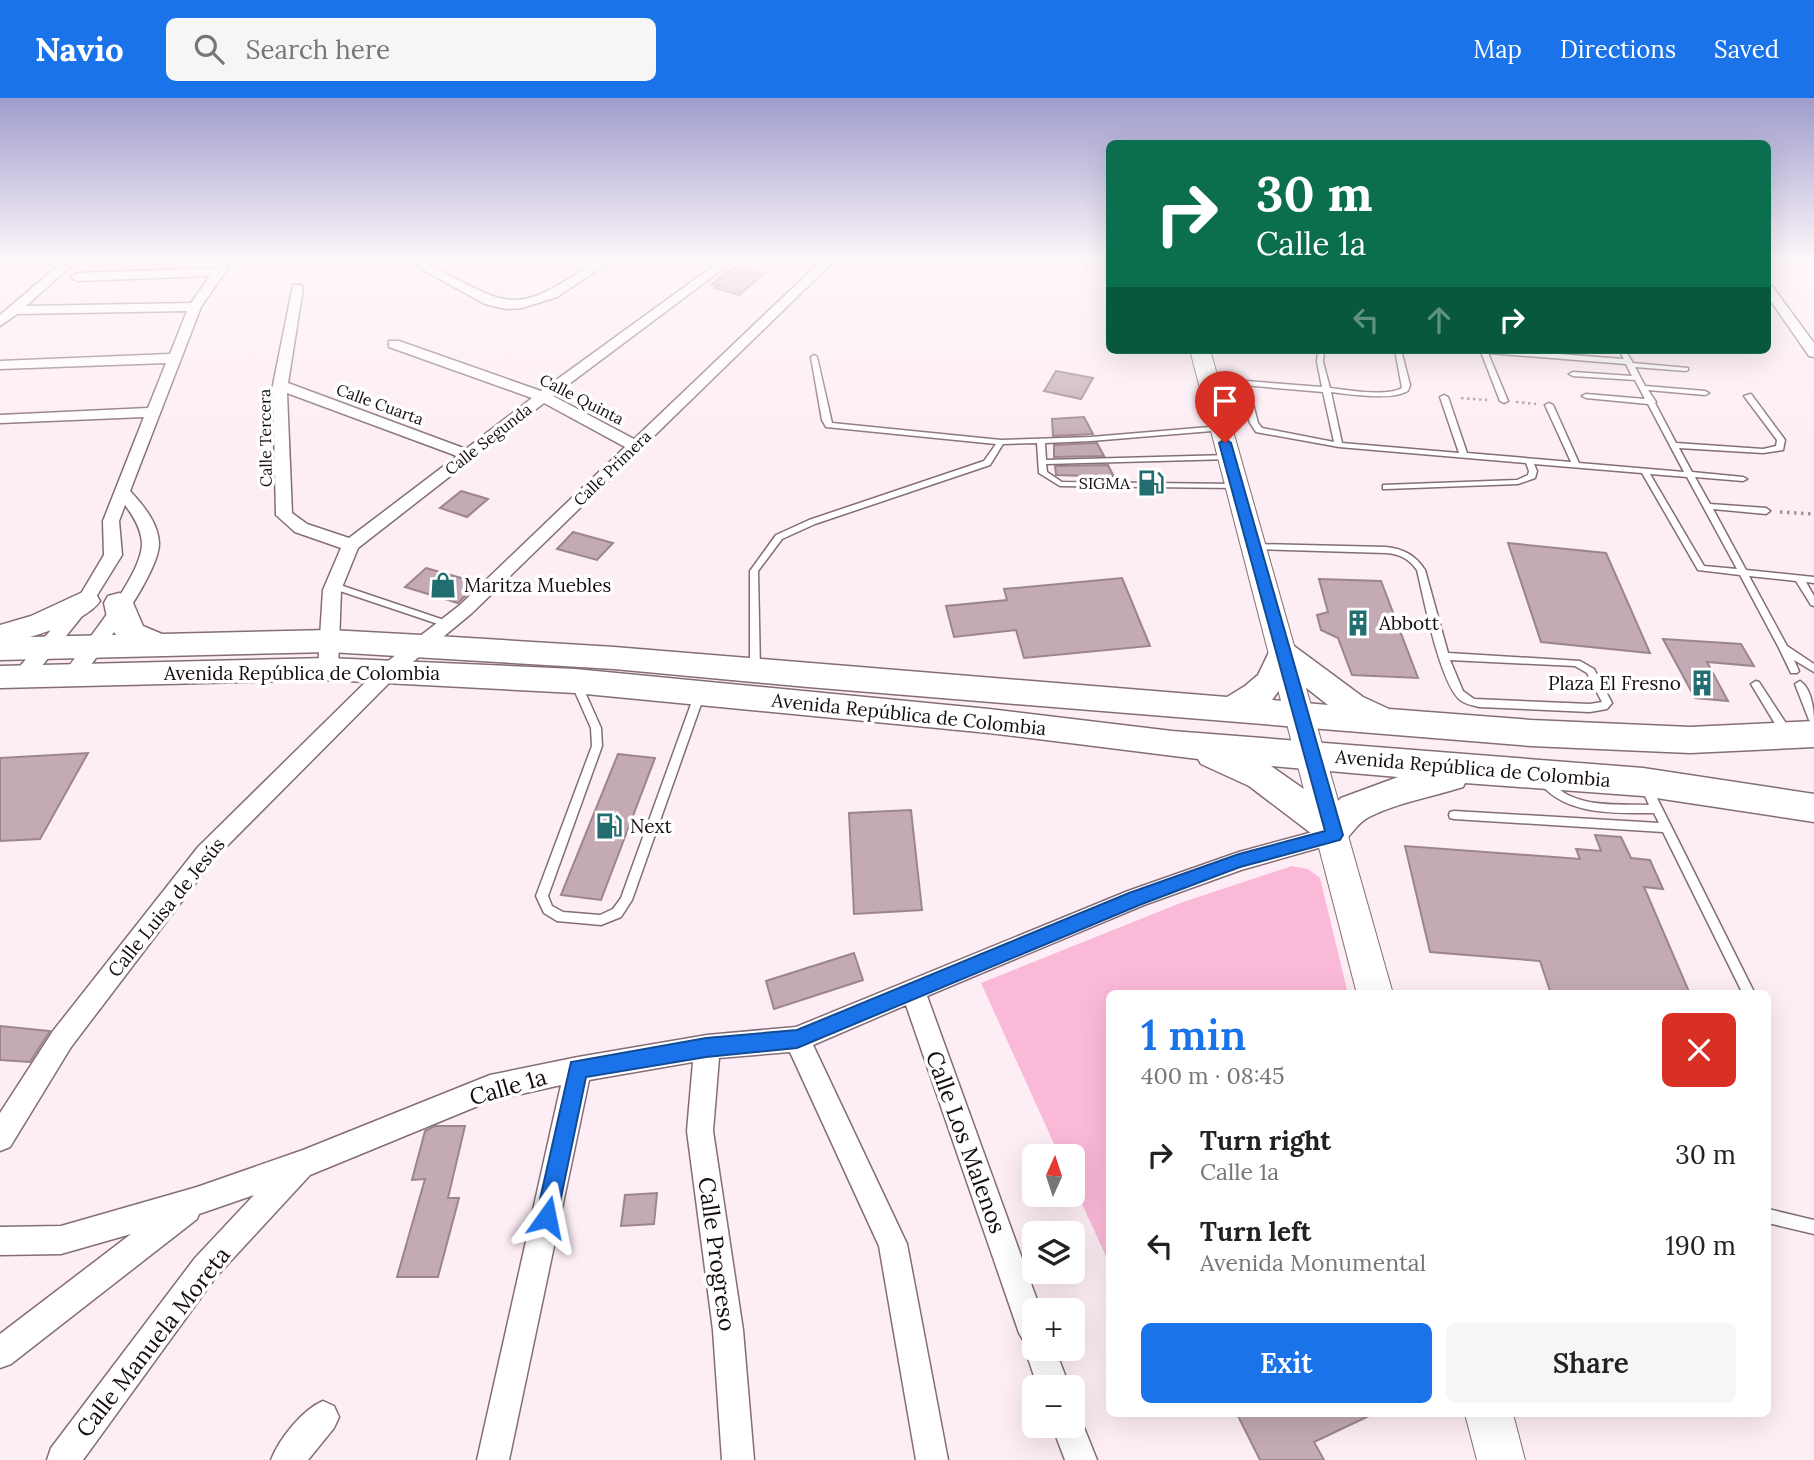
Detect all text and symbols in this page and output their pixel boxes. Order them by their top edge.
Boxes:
search box [166,18,656,81]
text: Navio [35,28,124,70]
icon: search [190,30,228,68]
text: Search here [246,33,390,66]
text: Map [1473,34,1522,65]
text: Directions [1560,34,1676,65]
text: Saved [1714,34,1779,65]
text: 30 m [1256,162,1373,224]
icon: right [1141,168,1232,259]
text: Calle 1a [1256,223,1366,264]
icon: left [1347,301,1385,339]
icon: ahead [1420,301,1458,339]
icon: right [1493,301,1531,339]
street label: Calle Quinta [537,369,627,429]
pin [1195,371,1255,443]
street label: Calle Cuarta [334,379,426,429]
icon: arrive [1206,382,1244,420]
street label: Calle Tercera [254,389,276,487]
street label: Calle Segunda [441,399,535,479]
street label: Calle Primera [569,426,655,510]
fuel station icon: SIGMA [1136,468,1166,498]
place label: SIGMA [1079,473,1131,493]
shop icon: Maritza Muebles [428,570,458,600]
place label: Maritza Muebles [464,573,612,597]
building icon: Abbott [1343,608,1373,638]
place label: Abbott [1378,611,1440,635]
street label: Avenida República de Colombia [163,661,440,685]
building icon: Plaza El Fresno [1687,668,1717,698]
place label: Plaza El Fresno [1548,671,1681,695]
street label: Avenida República de Colombia [769,688,1048,740]
street label: Avenida República de Colombia [1333,744,1612,792]
fuel station icon: Next [594,811,624,841]
place label: Next [630,814,673,838]
street label: Calle Luisa de Jesús [102,832,230,982]
text: 1 min [1141,1008,1246,1062]
button: close [1662,1013,1736,1087]
street label: Calle Los Malenos [920,1047,1013,1237]
text: 400 m · 08:45 [1141,1061,1284,1090]
street label: Calle 1a [466,1062,550,1111]
text: Turn right [1200,1124,1331,1157]
icon: right [1141,1136,1179,1174]
text: 30 m [1675,1138,1736,1171]
north arrow [1022,1144,1085,1208]
map controls [1022,1144,1085,1438]
text: Calle 1a [1200,1157,1279,1186]
street label: Calle Progreso [692,1175,743,1333]
position arrow [510,1180,584,1254]
text: Turn left [1200,1215,1311,1248]
button: layers [1022,1221,1085,1284]
icon: left [1141,1227,1179,1265]
text: 190 m [1665,1229,1736,1262]
street label: Calle Manuela Moreta [69,1241,236,1443]
text: Avenida Monumental [1200,1248,1426,1277]
button: + [1022,1298,1085,1361]
button: Exit [1141,1323,1432,1403]
button: Share [1446,1323,1736,1403]
button: − [1022,1375,1085,1438]

